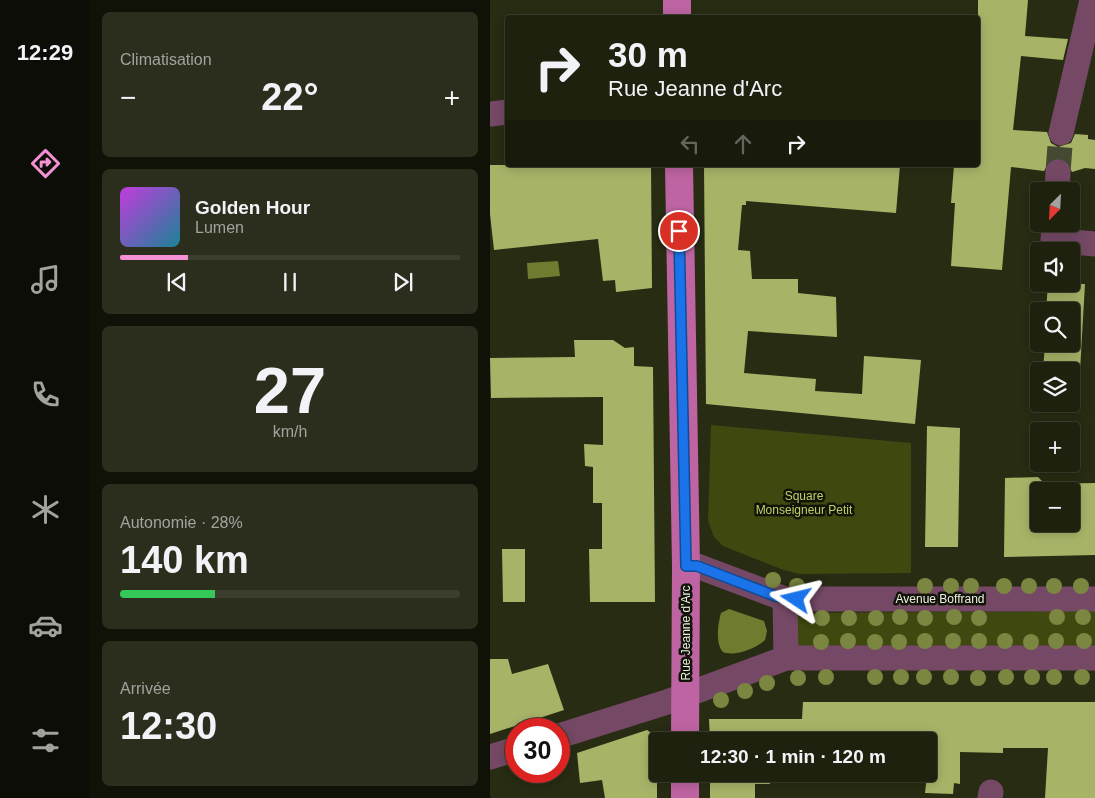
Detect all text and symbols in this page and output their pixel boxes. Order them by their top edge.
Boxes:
icon: right [525,35,590,100]
text: 30 m [608,35,688,74]
text: 12:29 [17,40,73,65]
text: Climatisation [120,51,212,68]
text: 22° [261,76,319,118]
text: Rue Jeanne d'Arc [608,76,782,101]
text: − [120,82,136,113]
text: + [444,82,460,113]
icon: left [676,130,704,158]
icon: ahead [729,130,757,158]
icon: right [782,130,810,158]
icon: directions [28,146,63,181]
north arrow [1030,182,1080,232]
map controls [1030,182,1080,532]
text: Golden Hour [195,197,310,218]
pin [658,210,700,252]
icon: arrive [665,217,693,245]
text: Lumen [195,219,244,236]
button: sound [1030,242,1080,292]
icon: music [28,262,63,297]
icon: previous [163,268,191,296]
icon: pause [276,268,304,296]
icon: next [389,268,417,296]
button: search [1030,302,1080,352]
text: 27 [254,354,326,427]
button: layers [1030,362,1080,412]
icon: phone [28,377,63,412]
button: + [1030,422,1080,472]
text: km/h [273,423,307,440]
button: − [1030,482,1080,532]
park label: Square Monseigneur Petit [756,489,853,517]
icon: climate [28,492,63,527]
text: Autonomie · 28% [120,514,243,531]
text: 140 km [120,539,249,581]
position arrow [769,572,821,624]
street label: Rue Jeanne d'Arc [679,585,693,681]
street label: Avenue Boffrand [896,592,984,606]
icon: car [28,608,63,643]
text: Arrivée [120,680,171,697]
text: 12:30 [120,705,217,747]
speed limit sign: 30 [505,718,570,783]
icon: filters [28,723,63,758]
text: 12:30 · 1 min · 120 m [700,746,886,767]

